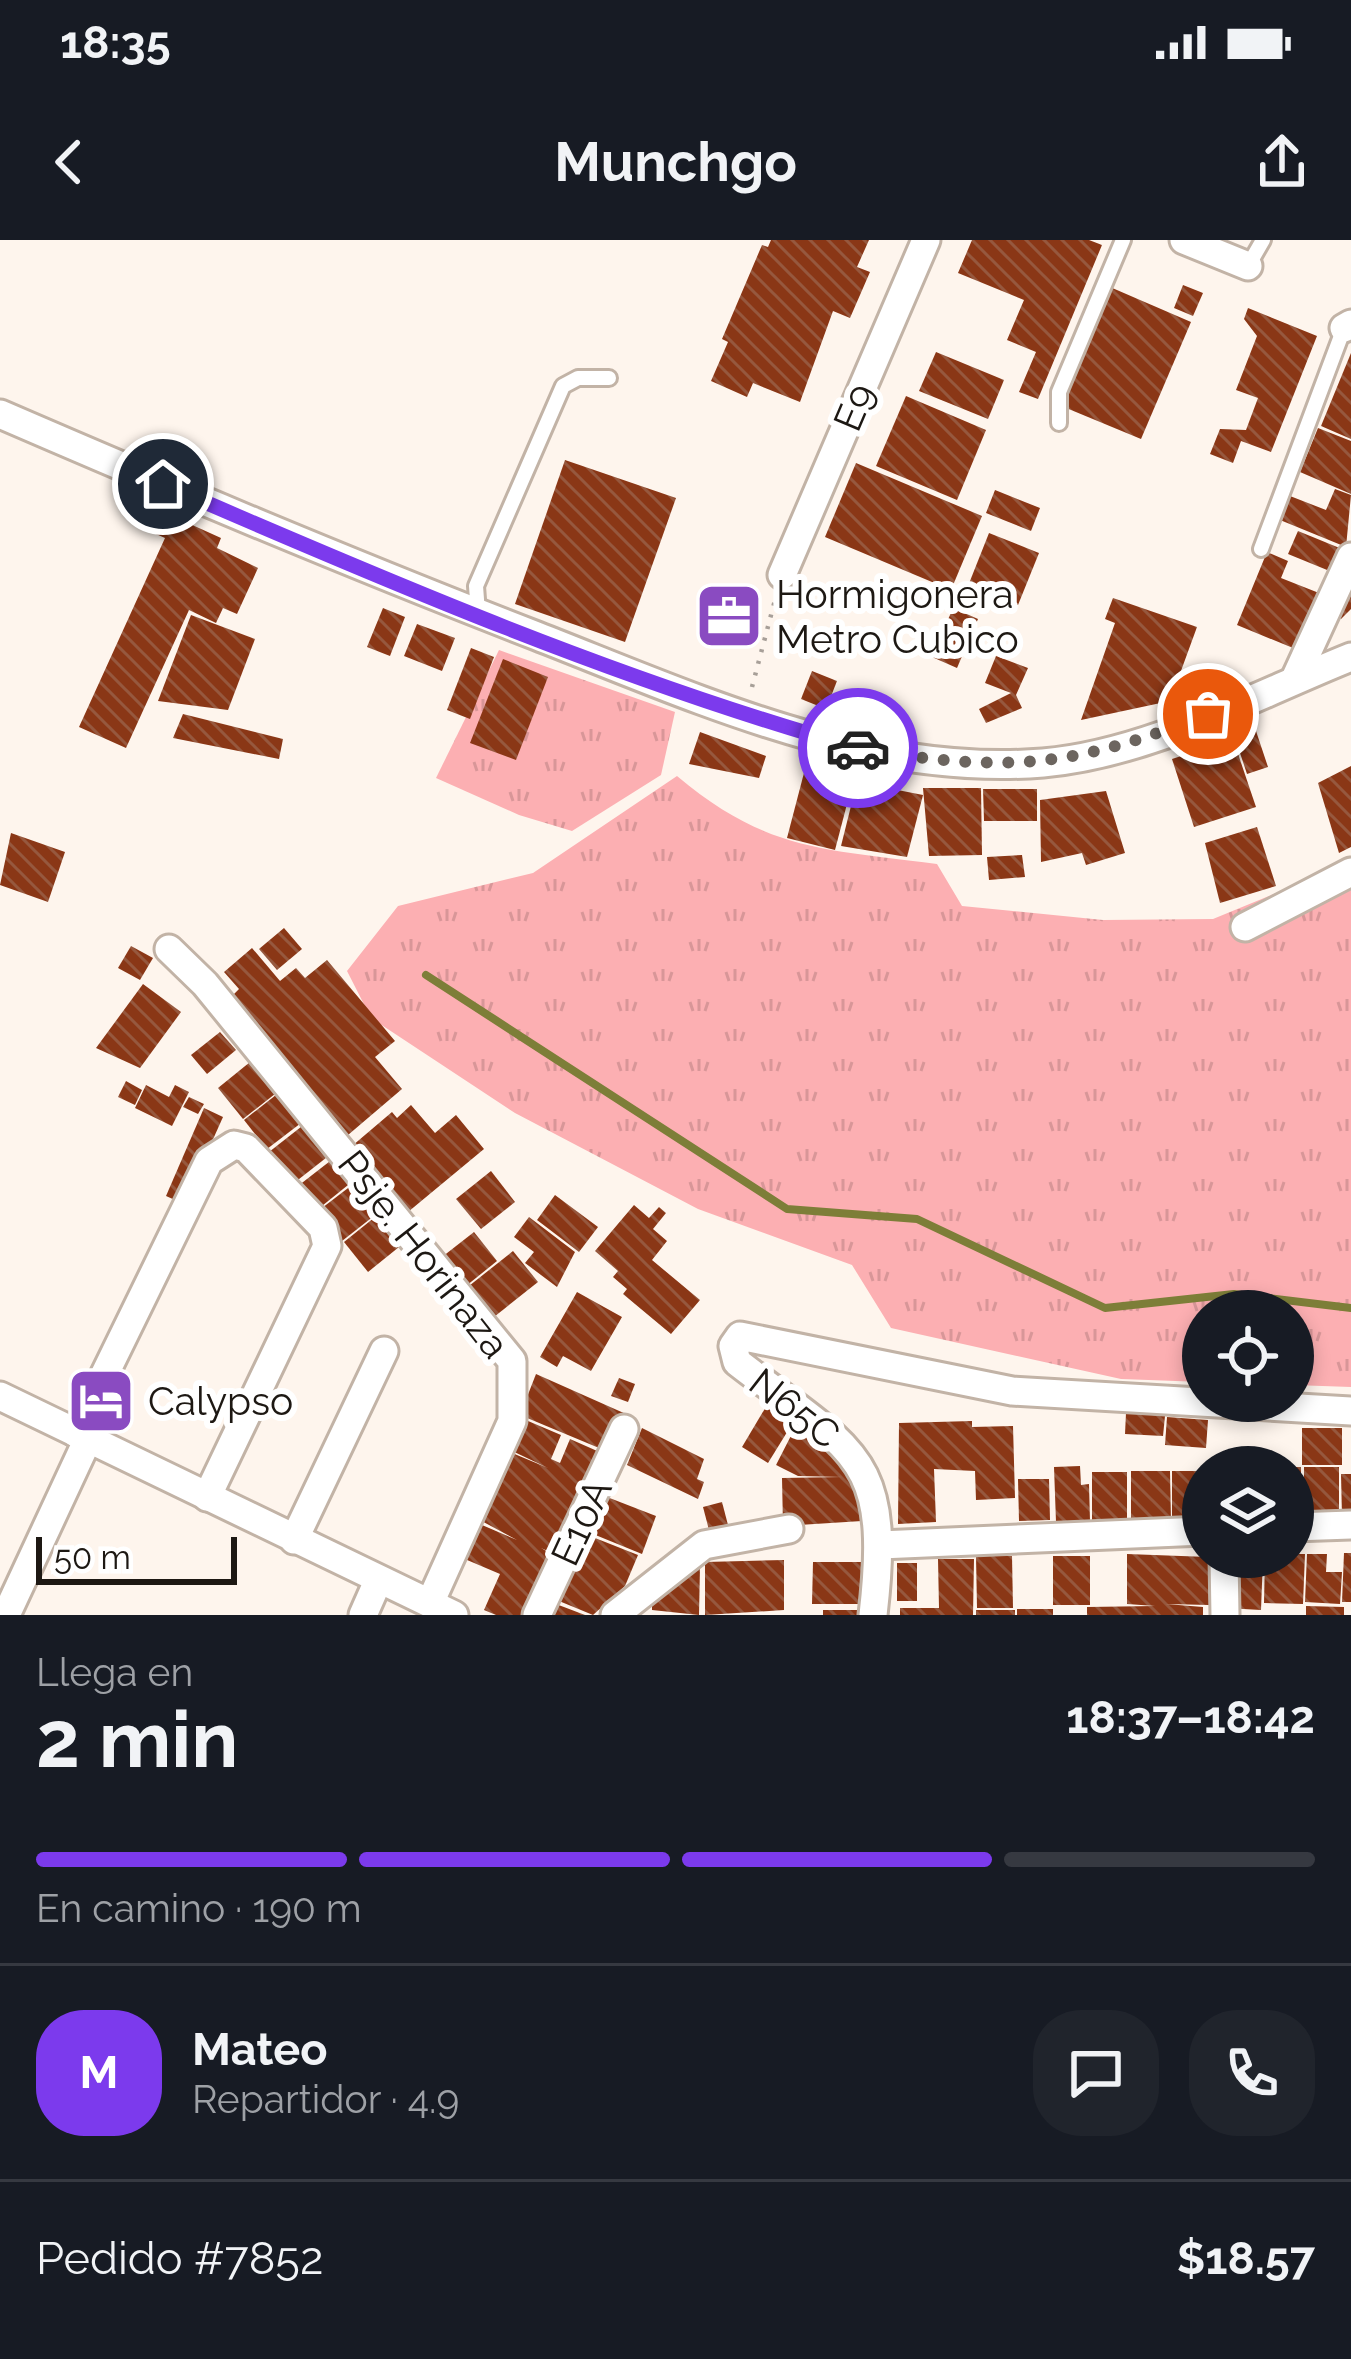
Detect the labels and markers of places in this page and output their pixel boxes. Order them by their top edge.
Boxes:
pin [112,433,214,535]
place label: Hormigonera Metro Cubico [776,571,1019,662]
office icon: Hormigonera Metro Cubico [694,581,764,651]
pin [1157,663,1259,765]
hotel icon: Calypso [66,1366,136,1436]
place label: Calypso [148,1378,293,1424]

